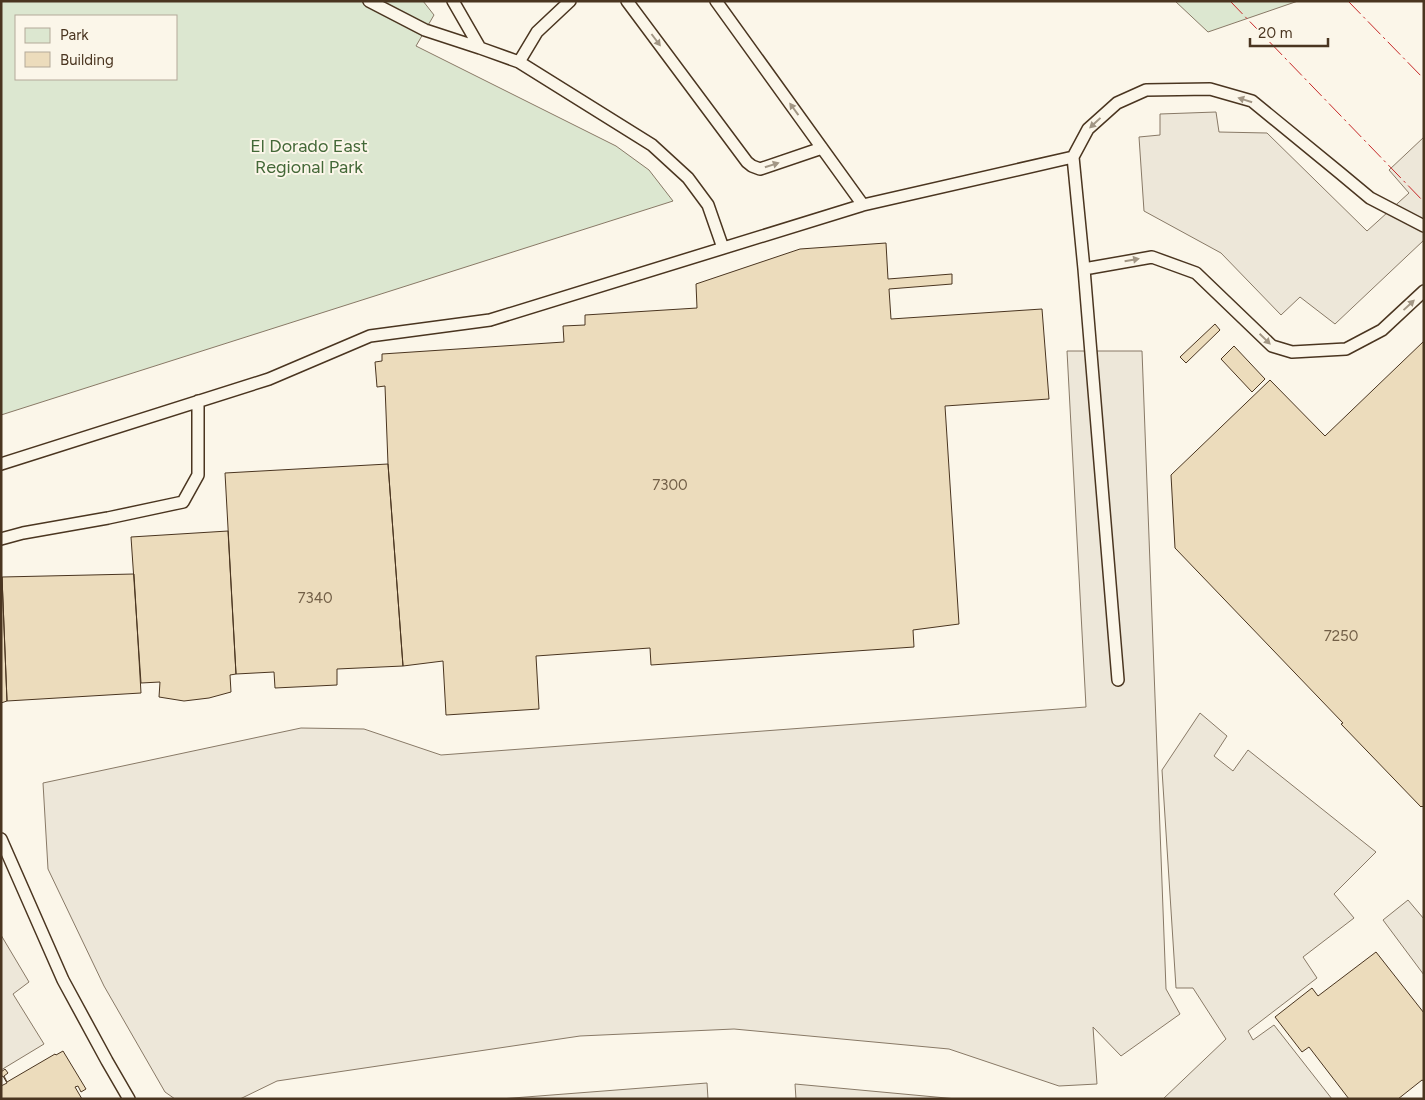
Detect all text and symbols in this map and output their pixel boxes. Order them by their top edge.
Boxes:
legend [15,15,178,80]
scale bar [1250,15,1328,47]
text: 20 m [1258,24,1292,42]
text: Park [60,26,89,44]
one-way arrow [651,33,662,46]
text: Building [60,51,114,69]
one-way arrow [1237,95,1252,103]
one-way arrow [789,102,799,116]
one-way arrow [1089,117,1101,129]
park label: El Dorado East Regional Park [250,135,368,178]
one-way arrow [765,161,780,168]
one-way arrow [1124,256,1140,264]
one-way arrow [1403,299,1415,311]
one-way arrow [1258,333,1270,345]
house number: 7300 [652,476,688,494]
house number: 7340 [297,589,333,607]
house number: 7250 [1324,627,1358,645]

